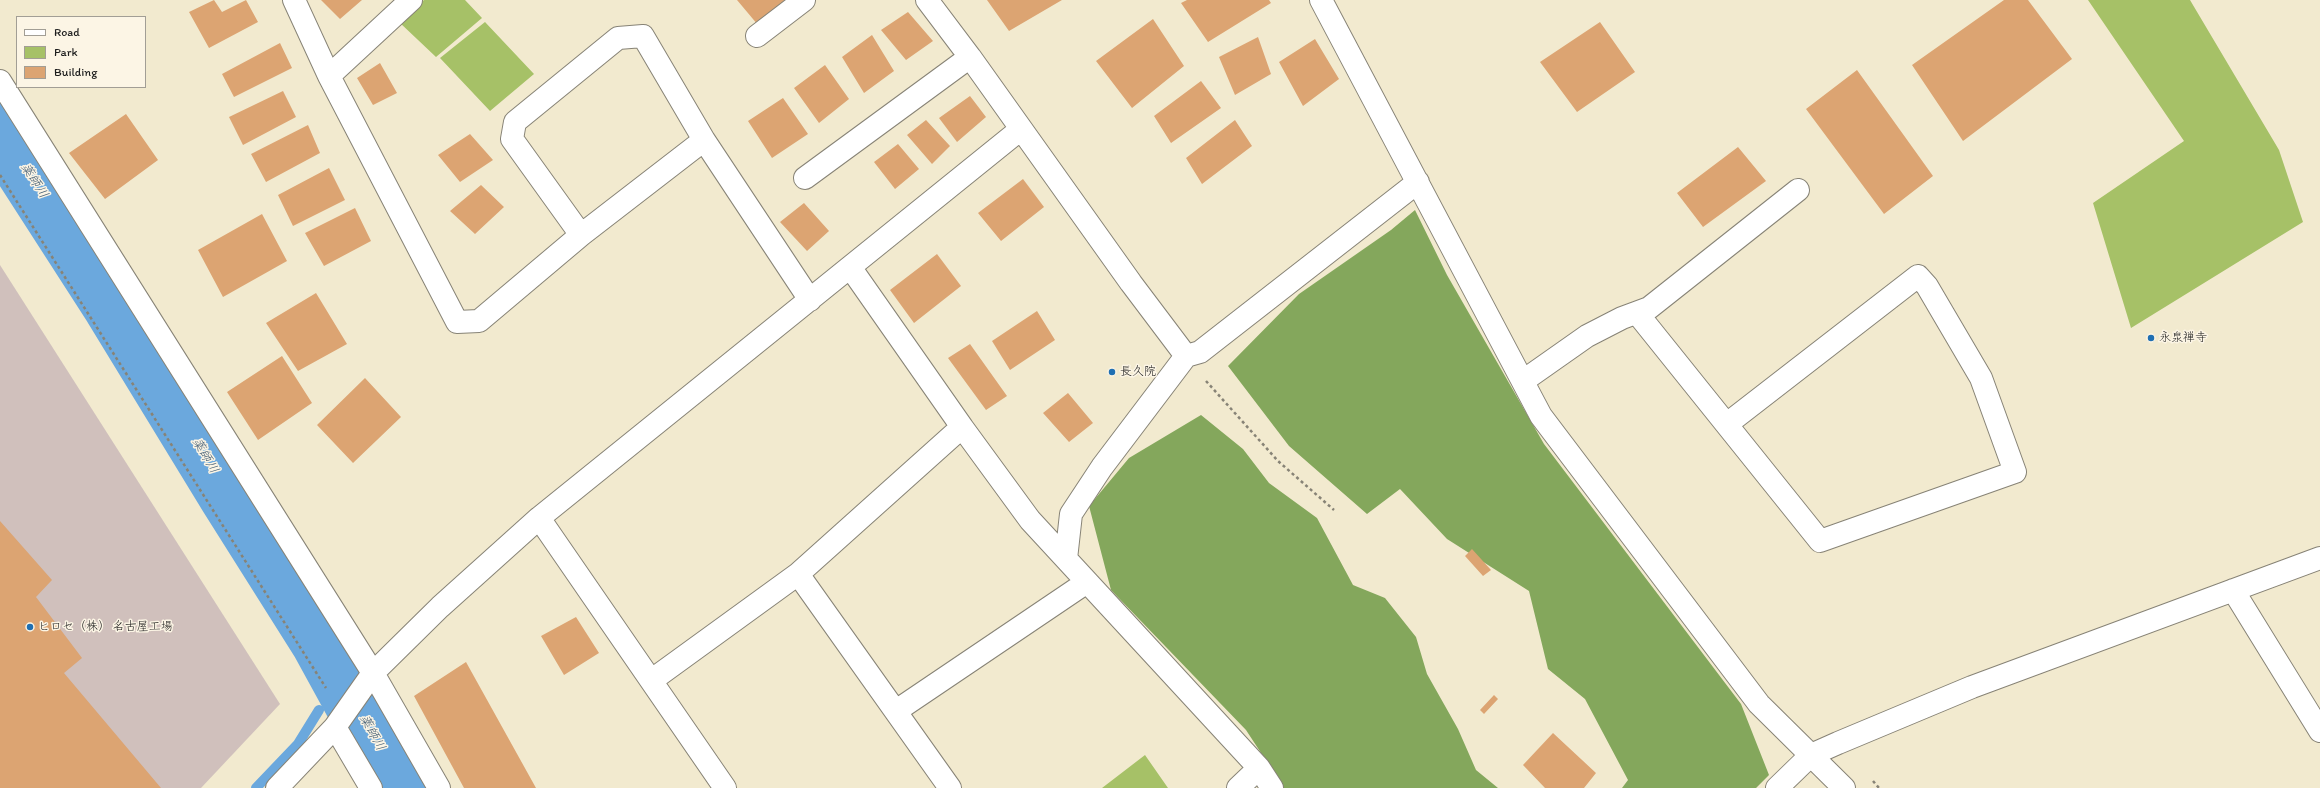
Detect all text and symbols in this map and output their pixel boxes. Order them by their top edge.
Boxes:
legend [16,16,146,88]
text: Road [54,25,80,39]
text: Park [54,45,78,59]
text: Building [54,65,97,79]
water label: 薬師川 [17,160,51,202]
place label: 永泉禅寺 [2159,331,2207,345]
marker: 永泉禅寺 [2146,333,2156,343]
place label: 長久院 [1120,365,1156,379]
marker: 長久院 [1107,367,1117,377]
water label: 薬師川 [188,435,222,477]
place label: ヒロセ（株） 名古屋工場 [38,620,173,634]
marker: ヒロセ（株） 名古屋工場 [25,622,35,632]
water label: 薬師川 [356,712,388,754]

